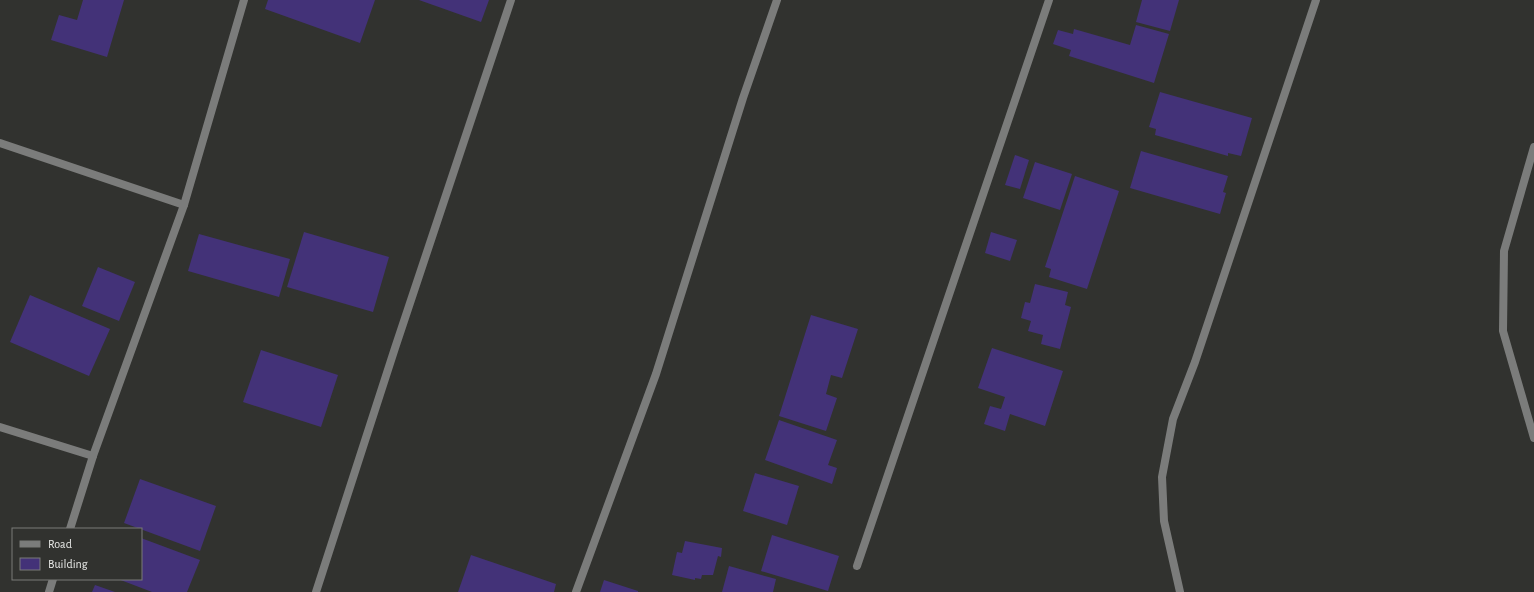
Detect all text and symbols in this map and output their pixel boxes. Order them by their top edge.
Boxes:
legend [12,528,142,580]
text: Road [48,538,72,550]
text: Building [48,558,88,570]

